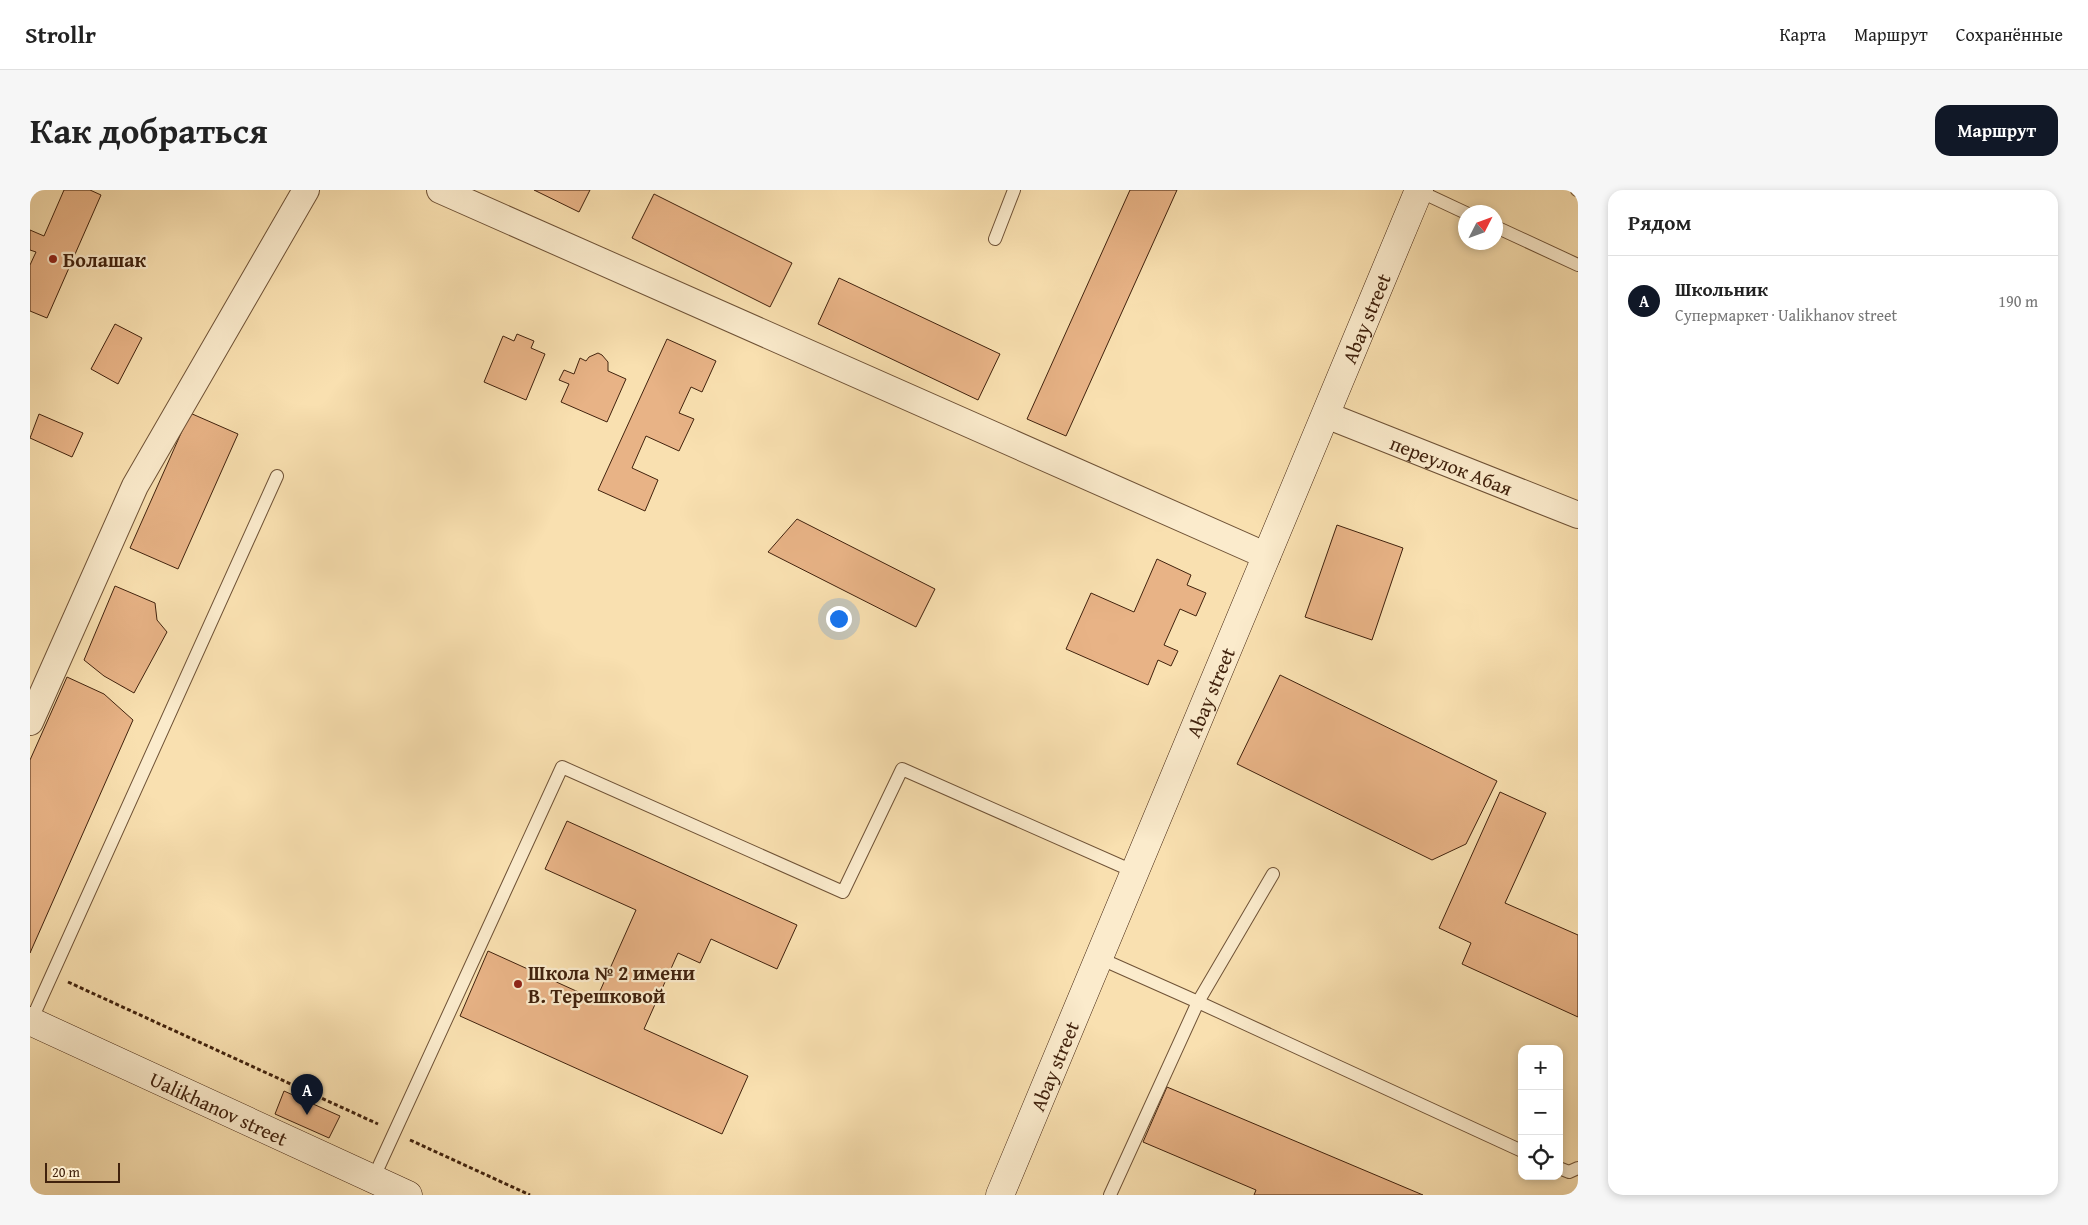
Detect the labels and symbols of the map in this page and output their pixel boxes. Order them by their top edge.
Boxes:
north arrow [1458,205,1503,250]
place label: Болашак [63,245,147,274]
marker: Болашак [47,253,59,265]
street label: Abay street [1334,269,1397,368]
street label: переулок Абая [1386,427,1517,502]
your location [826,606,852,632]
street label: Abay street [1178,642,1241,741]
place label: Школа № 2 имени В. Терешковой [528,958,695,1010]
marker: Школа № 2 имени В. Терешковой [512,978,524,990]
street label: Abay street [1022,1016,1086,1115]
street label: Ualikhanov street [145,1064,293,1152]
pin: A [291,1074,323,1115]
scale bar [45,1160,120,1183]

